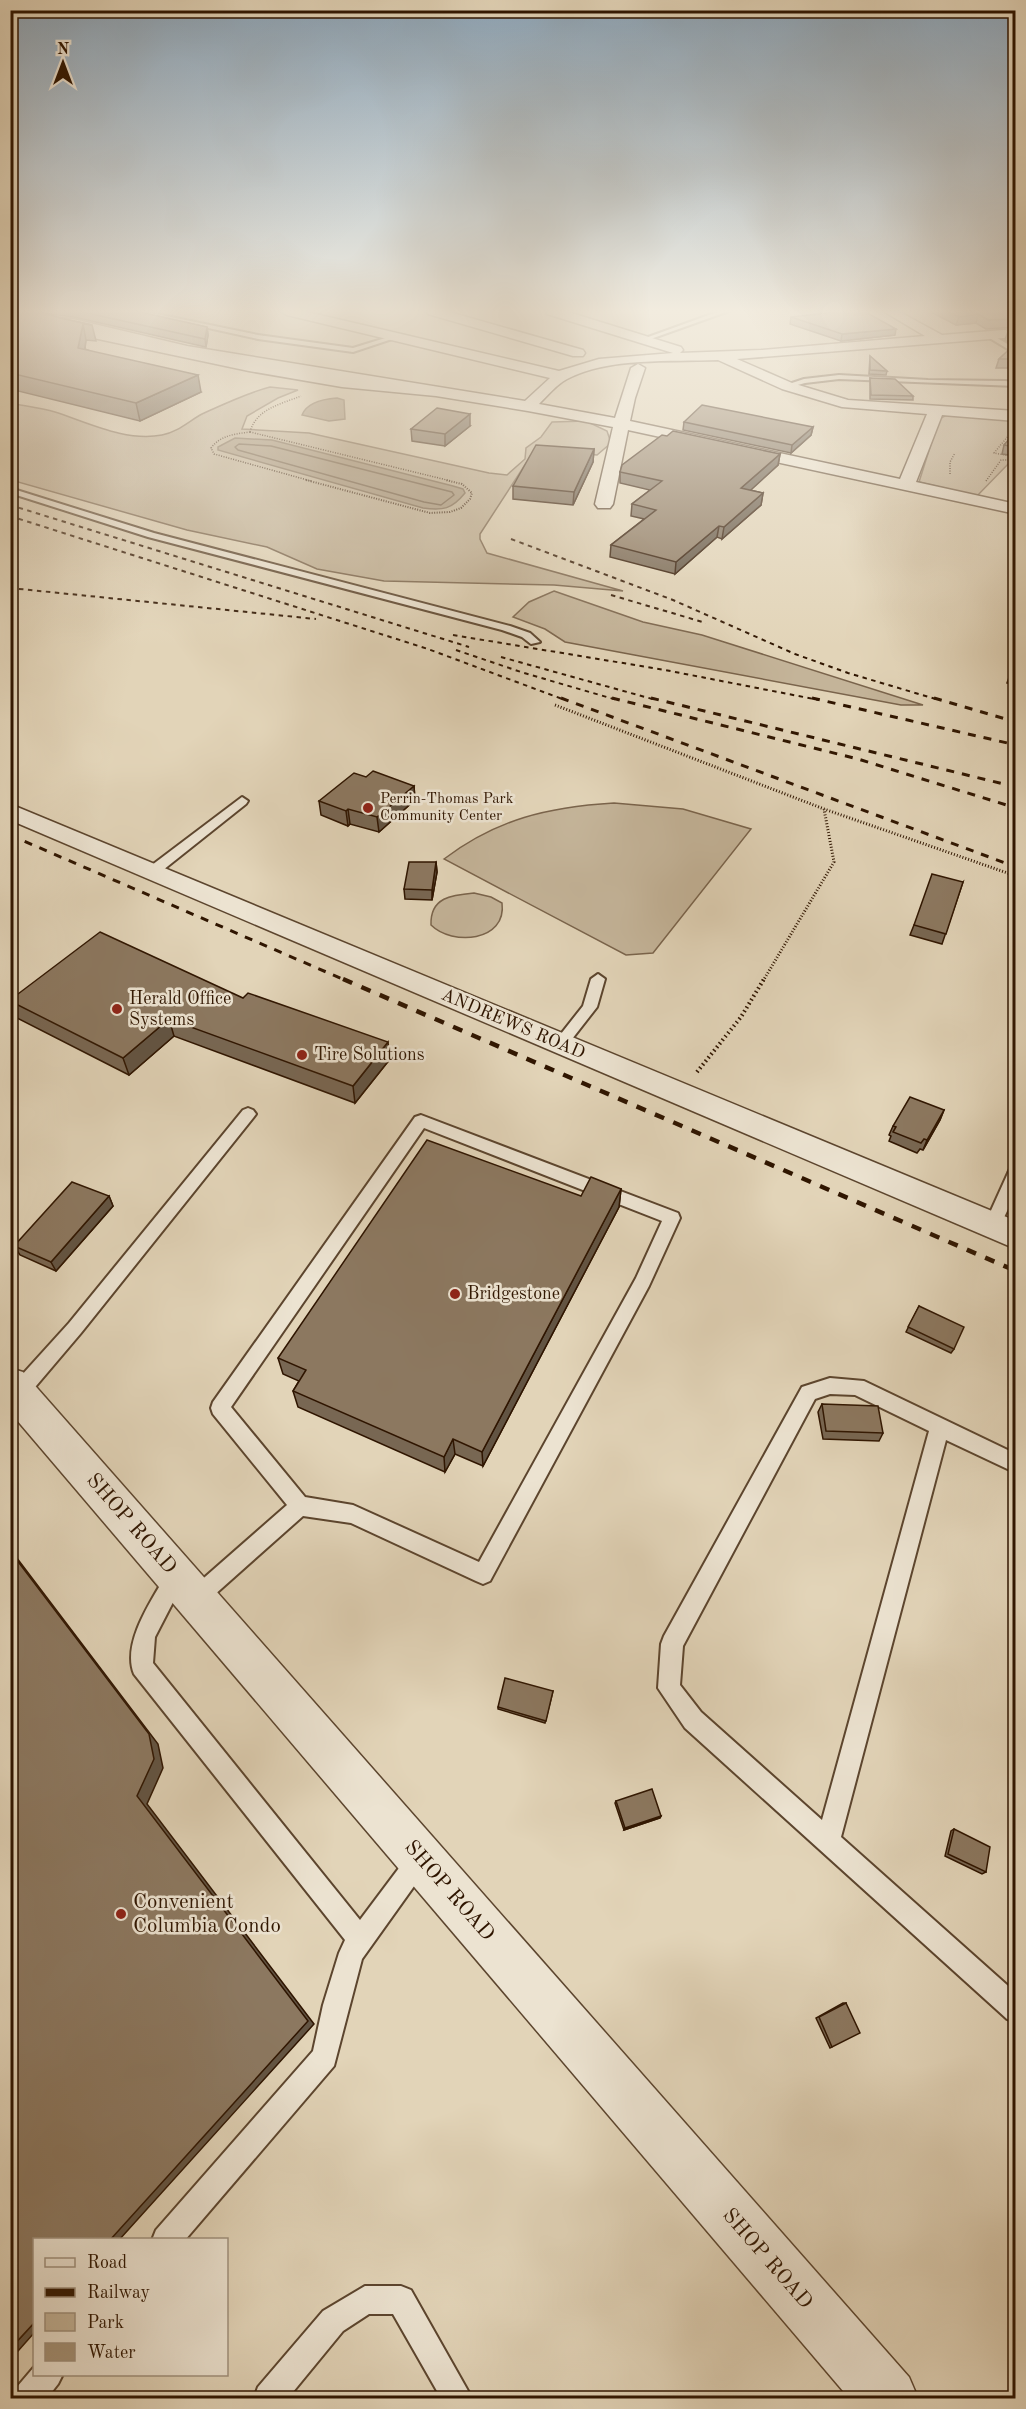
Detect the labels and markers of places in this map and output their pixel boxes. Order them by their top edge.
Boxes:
place label: Perrin-Thomas Park Community Center [380,792,514,824]
marker: Perrin-Thomas Park Community Center [361,801,375,815]
place label: Herald Office Systems [129,990,231,1029]
marker: Herald Office Systems [110,1002,124,1016]
place label: Tire Solutions [314,1046,425,1064]
marker: Tire Solutions [295,1048,309,1062]
place label: Bridgestone [467,1285,560,1303]
marker: Bridgestone [448,1287,462,1301]
place label: Convenient Columbia Condo [133,1892,281,1937]
marker: Convenient Columbia Condo [114,1907,128,1921]

